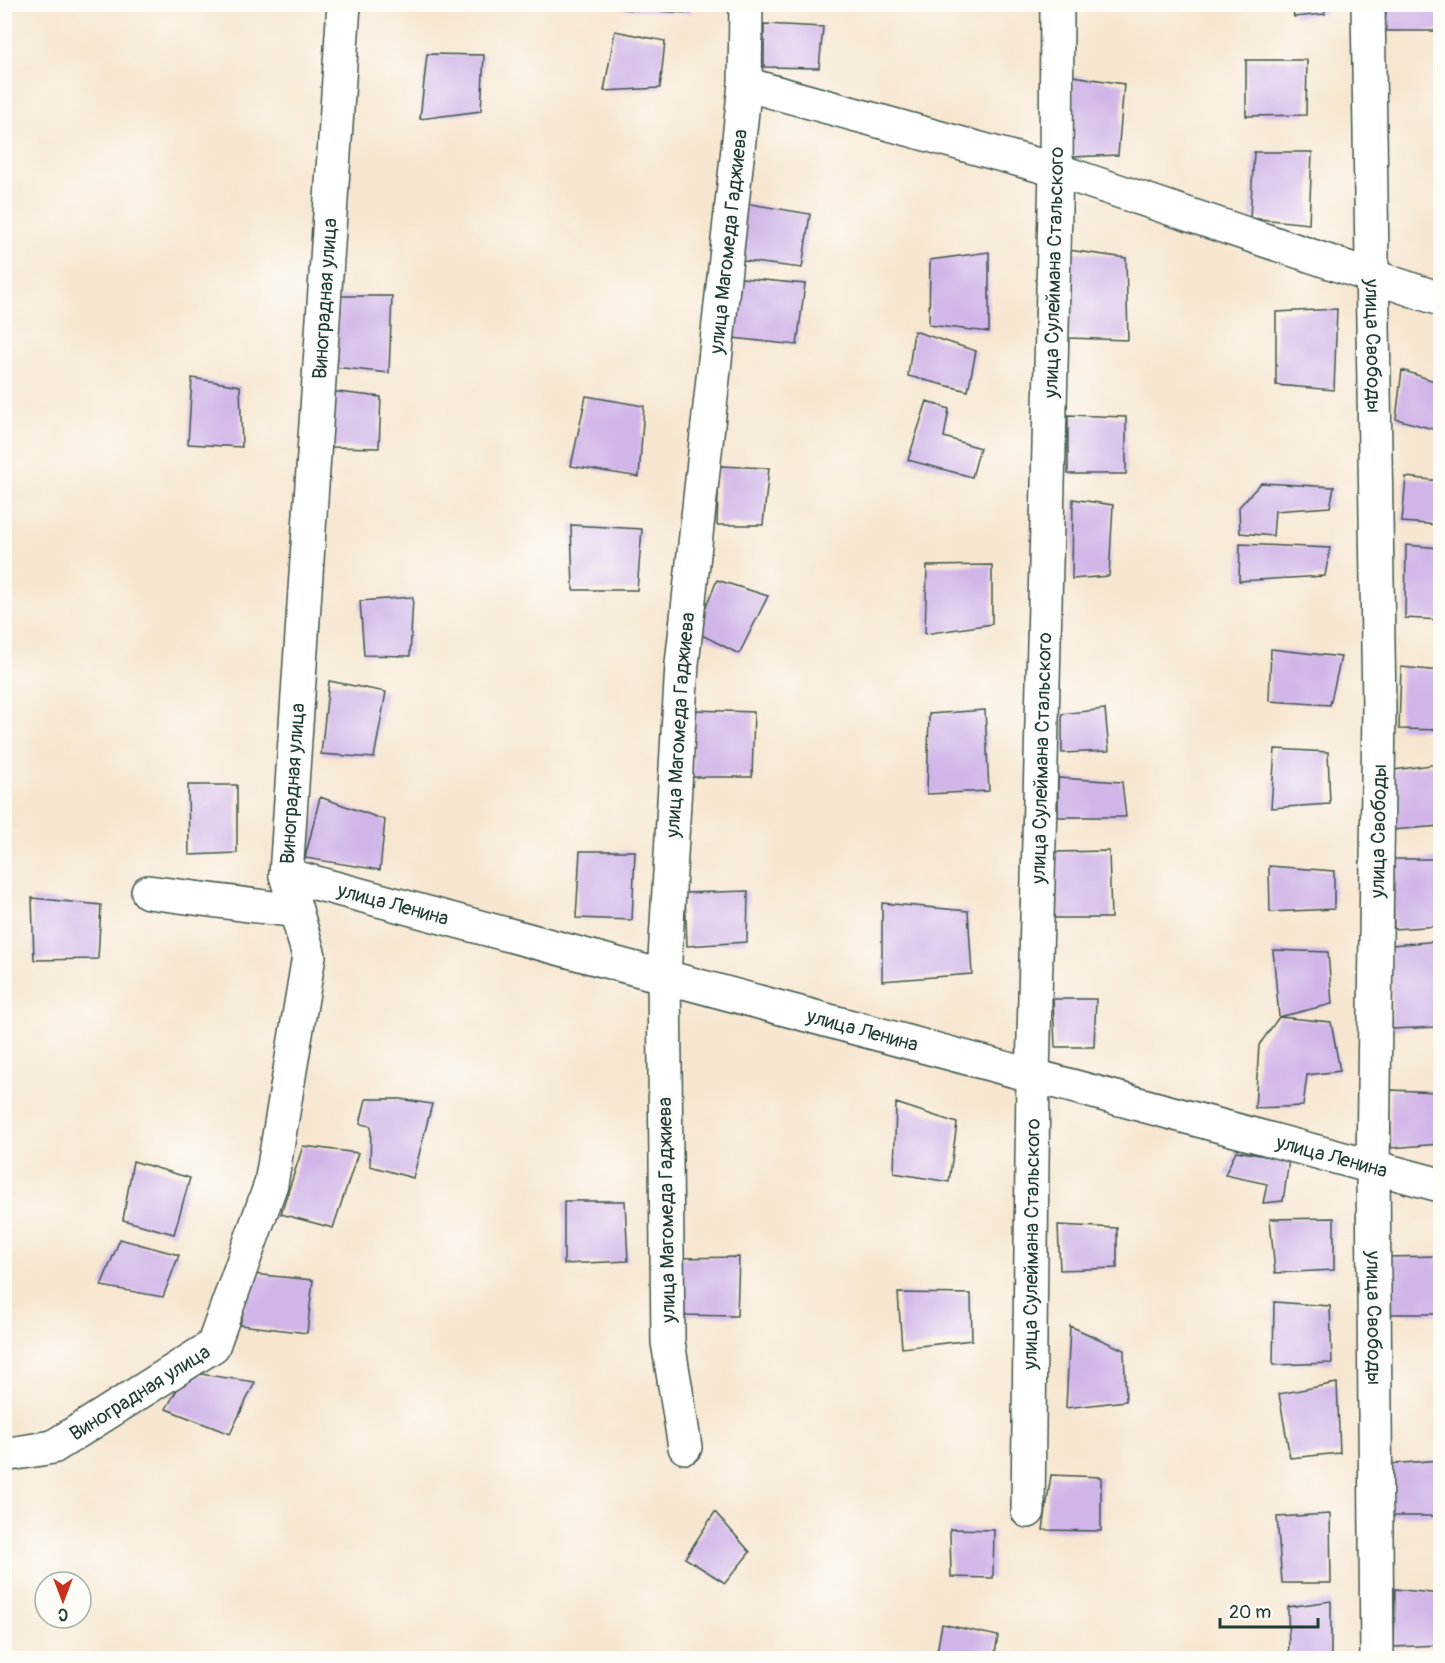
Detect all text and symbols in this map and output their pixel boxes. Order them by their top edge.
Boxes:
street label: улица Магомеда Гаджиева [704,128,753,356]
street label: улица Сулеймана Стальского [1038,146,1069,399]
street label: Виноградная улица [307,217,343,380]
street label: улица Свободы [1359,278,1386,413]
street label: улица Магомеда Гаджиева [660,611,701,839]
street label: улица Сулеймана Стальского [1026,632,1057,885]
street label: Виноградная улица [275,702,310,865]
street label: улица Свободы [1365,764,1392,899]
street label: улица Ленина [334,877,451,931]
street label: улица Ленина [803,1003,921,1057]
street label: улица Магомеда Гаджиева [652,1097,681,1324]
street label: улица Сулеймана Стальского [1018,1118,1046,1371]
street label: улица Ленина [1272,1129,1390,1183]
street label: улица Свободы [1361,1250,1387,1385]
street label: Виноградная улица [65,1339,215,1446]
north arrow [33,1570,93,1630]
scale bar [1220,1591,1318,1629]
text: 20 m [1229,1601,1271,1624]
text: С [58,1604,68,1624]

